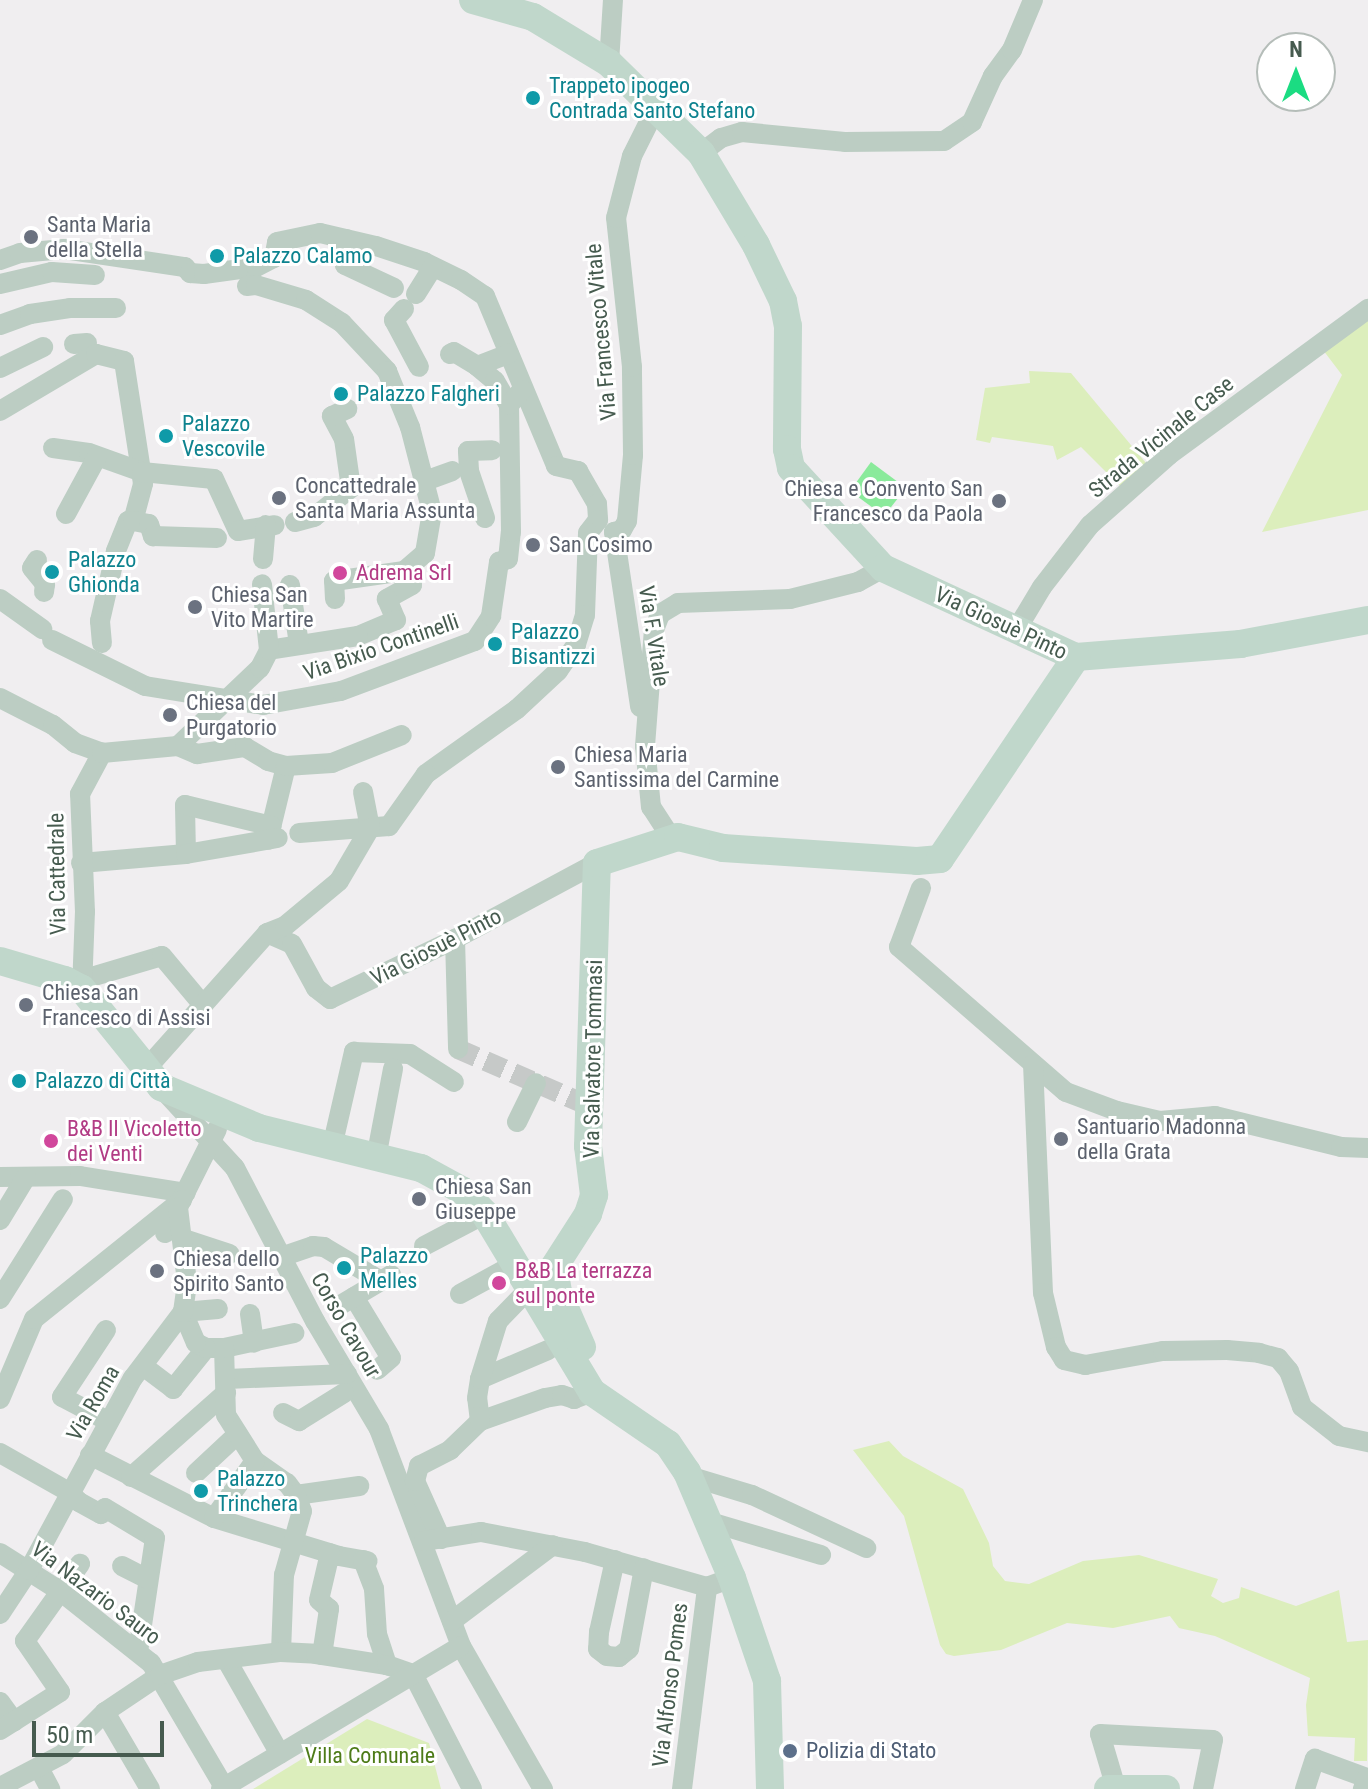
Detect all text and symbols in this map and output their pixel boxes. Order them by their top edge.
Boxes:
north arrow [1256,32,1336,112]
text: N [1289,37,1303,62]
place label: Trappeto ipogeo Contrada Santo Stefano [549,72,755,124]
marker: Trappeto ipogeo Contrada Santo Stefano [524,89,542,107]
place label: Santa Maria della Stella [47,211,151,262]
marker: Santa Maria della Stella [22,228,40,246]
place label: Palazzo Calamo [233,243,373,269]
street label: Via Francesco Vitale [580,243,622,421]
marker: Palazzo Calamo [208,247,226,265]
street label: Strada Vicinale Case [1083,370,1239,504]
place label: Palazzo Falgheri [357,381,500,407]
marker: Palazzo Falgheri [332,385,350,403]
place label: Palazzo Vescovile [182,410,265,462]
marker: Palazzo Vescovile [157,427,175,445]
place label: Concattedrale Santa Maria Assunta [295,472,475,524]
place label: Chiesa e Convento San Francesco da Paola [784,475,983,526]
marker: Concattedrale Santa Maria Assunta [270,489,288,507]
marker: Chiesa e Convento San Francesco da Paola [990,492,1008,510]
place label: San Cosimo [549,532,653,558]
marker: San Cosimo [524,536,542,554]
place label: Palazzo Ghionda [68,546,140,598]
place label: Adrema Srl [356,560,452,586]
marker: Palazzo Ghionda [43,563,61,581]
marker: Adrema Srl [331,564,349,582]
place label: Chiesa San Vito Martire [211,581,314,632]
street label: Via Giosuè Pinto [930,581,1072,665]
street label: Via F. Vitale [633,584,675,688]
marker: Chiesa San Vito Martire [186,598,204,616]
street label: Via Bixio Continelli [300,608,462,686]
place label: Palazzo Bisantizzi [511,618,595,670]
marker: Palazzo Bisantizzi [486,635,504,653]
place label: Chiesa del Purgatorio [186,689,277,740]
marker: Chiesa del Purgatorio [161,706,179,724]
place label: Chiesa Maria Santissima del Carmine [574,741,779,792]
marker: Chiesa Maria Santissima del Carmine [549,758,567,776]
street label: Via Cattedrale [43,813,71,935]
street label: Via Giosuè Pinto [366,903,506,991]
street label: Via Salvatore Tommasi [578,959,608,1159]
place label: Chiesa San Francesco di Assisi [42,979,210,1030]
marker: Chiesa San Francesco di Assisi [17,996,35,1014]
place label: Palazzo di Città [35,1068,171,1094]
marker: Palazzo di Città [10,1072,28,1090]
place label: Santuario Madonna della Grata [1077,1113,1246,1164]
place label: B&B Il Vicoletto dei Venti [67,1115,201,1166]
marker: Santuario Madonna della Grata [1052,1130,1070,1148]
marker: B&B Il Vicoletto dei Venti [42,1132,60,1150]
place label: Chiesa San Giuseppe [435,1173,532,1224]
marker: Chiesa San Giuseppe [410,1190,428,1208]
place label: Palazzo Melles [360,1242,428,1294]
place label: Chiesa dello Spirito Santo [173,1245,284,1296]
place label: B&B La terrazza sul ponte [515,1257,652,1308]
marker: Palazzo Melles [335,1259,353,1277]
marker: Chiesa dello Spirito Santo [148,1262,166,1280]
street label: Corso Cavour [305,1268,387,1382]
marker: B&B La terrazza sul ponte [490,1274,508,1292]
street label: Via Roma [61,1361,125,1445]
place label: Palazzo Trinchera [217,1465,298,1516]
marker: Palazzo Trinchera [192,1482,210,1500]
street label: Via Nazario Sauro [26,1536,166,1650]
street label: Via Alfonso Pomes [647,1601,693,1769]
scale bar [36,1705,168,1755]
text: 50 m [46,1721,93,1749]
place label: Polizia di Stato [806,1738,936,1764]
marker: Polizia di Stato [781,1742,799,1760]
park label: Villa Comunale [305,1743,435,1769]

